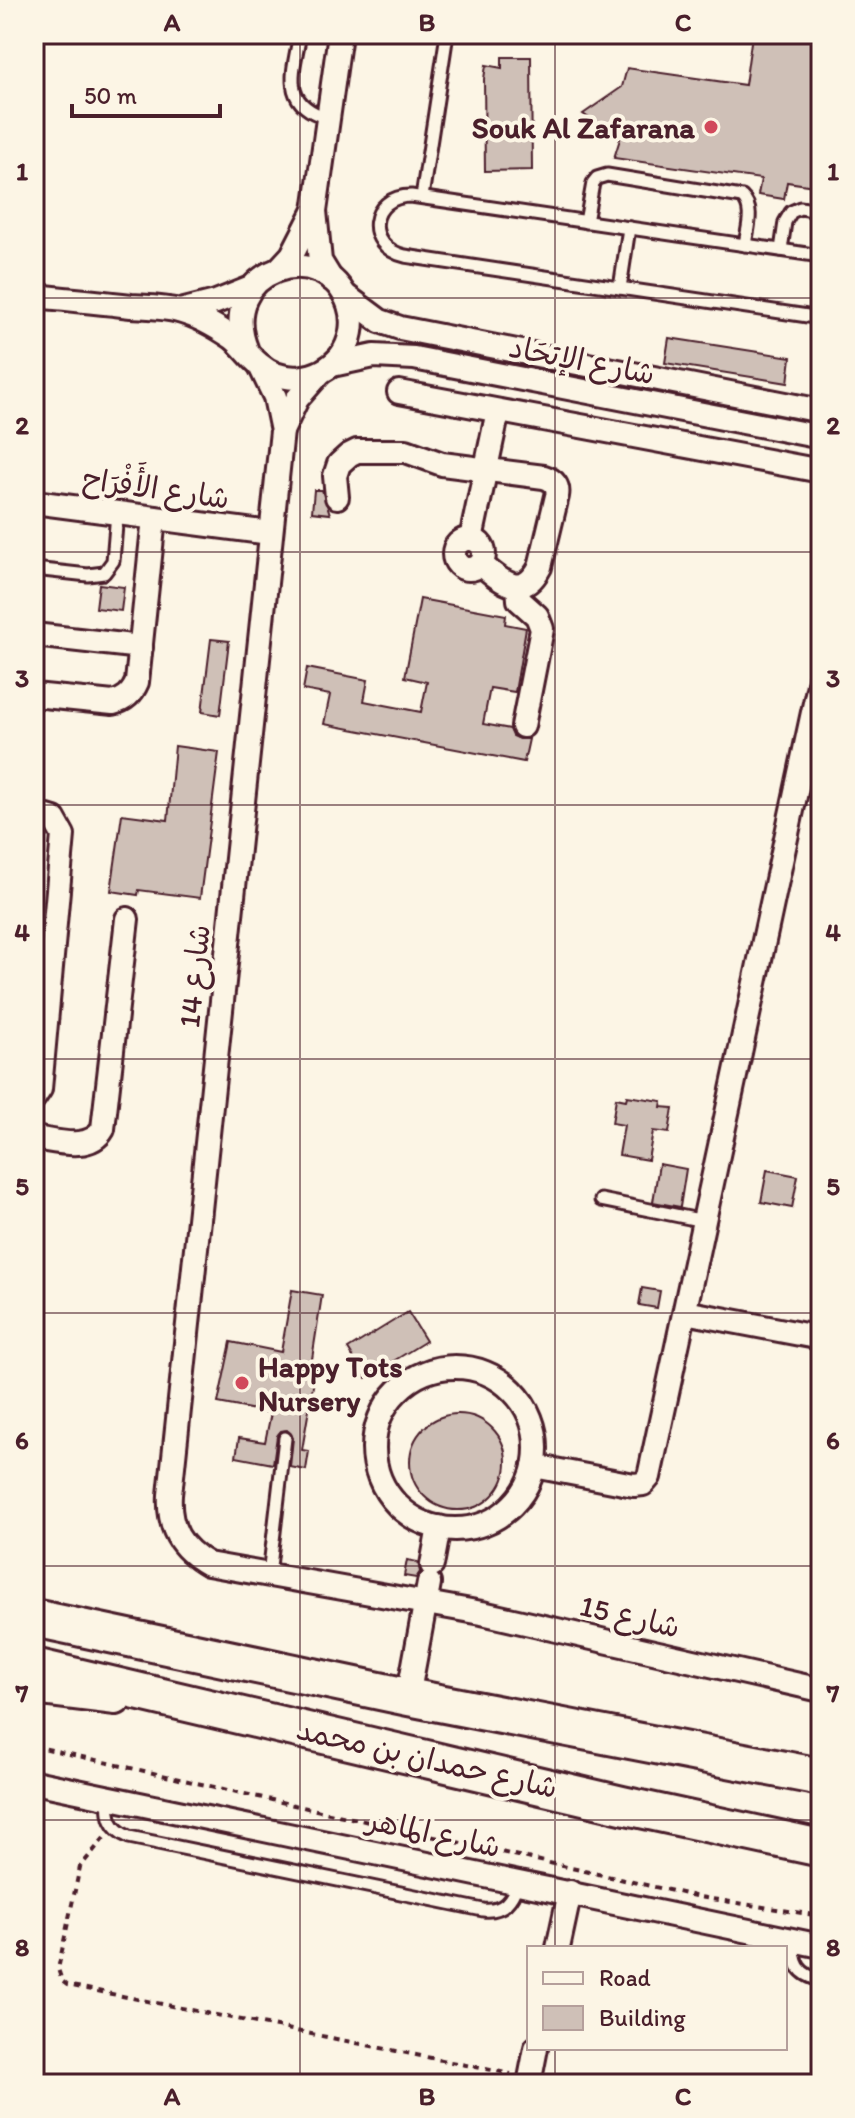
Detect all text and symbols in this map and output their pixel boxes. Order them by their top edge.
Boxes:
text: A [163,6,181,38]
text: B [419,6,436,38]
text: C [675,6,692,38]
scale bar [72,68,220,118]
text: 50 m [84,81,137,110]
place label: Souk Al Zafarana [472,109,695,146]
marker: Souk Al Zafarana [702,118,720,136]
text: 1 [16,155,28,187]
text: 1 [827,155,839,187]
street label: شارع الإتحَاد [505,328,658,395]
text: 2 [15,409,29,441]
text: 2 [826,409,840,441]
street label: شارع الأَفْرَاح [80,453,233,520]
text: 3 [15,662,29,694]
text: 3 [826,662,840,694]
text: 4 [14,916,30,948]
text: 4 [825,916,841,948]
street label: شارع 14 [170,923,221,1030]
text: 5 [15,1170,29,1202]
text: 5 [826,1170,840,1202]
place label: Happy Tots Nursery [258,1348,403,1419]
marker: Happy Tots Nursery [233,1374,251,1392]
text: 6 [15,1424,29,1456]
text: 6 [826,1424,840,1456]
street label: شارع 15 [576,1587,684,1648]
text: 7 [15,1677,29,1709]
text: 7 [826,1677,840,1709]
street label: شارع حمدان بن محمد [292,1710,561,1809]
street label: شارع الماهر [360,1800,504,1868]
text: 8 [15,1931,29,1963]
text: 8 [826,1931,840,1963]
legend [527,1946,787,2050]
text: Road [599,1963,651,1992]
text: Building [599,2003,686,2032]
text: A [163,2080,181,2112]
text: B [419,2080,436,2112]
text: C [675,2080,692,2112]

